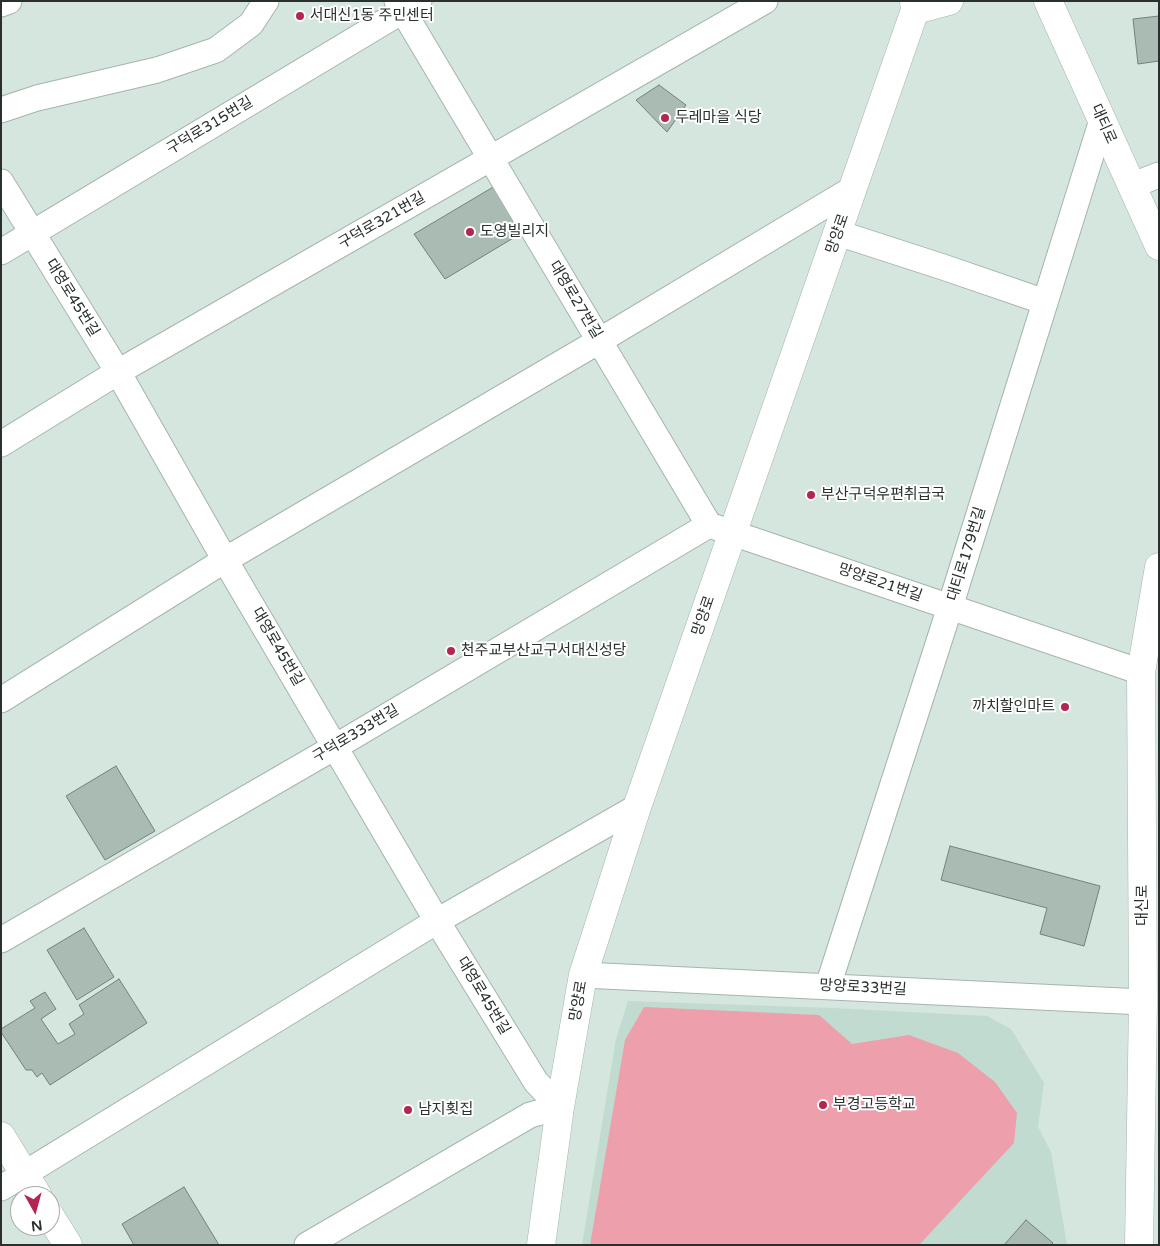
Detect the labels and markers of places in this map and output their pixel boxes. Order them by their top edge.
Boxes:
place label: 서대신1동 주민센터 [310,7,434,25]
marker: 서대신1동 주민센터 [294,10,306,22]
place label: 두레마을 식당 [675,109,762,127]
marker: 두레마을 식당 [659,112,671,124]
place label: 도영빌리지 [480,223,549,241]
marker: 도영빌리지 [464,226,476,238]
place label: 부산구덕우편취급국 [821,486,945,504]
marker: 부산구덕우편취급국 [805,489,817,501]
place label: 천주교부산교구서대신성당 [461,642,627,660]
marker: 천주교부산교구서대신성당 [445,645,457,657]
place label: 까치할인마트 [972,698,1055,716]
marker: 까치할인마트 [1059,701,1071,713]
place label: 부경고등학교 [833,1096,916,1114]
marker: 부경고등학교 [817,1099,829,1111]
place label: 남지횟집 [418,1101,473,1119]
marker: 남지횟집 [402,1104,414,1116]

